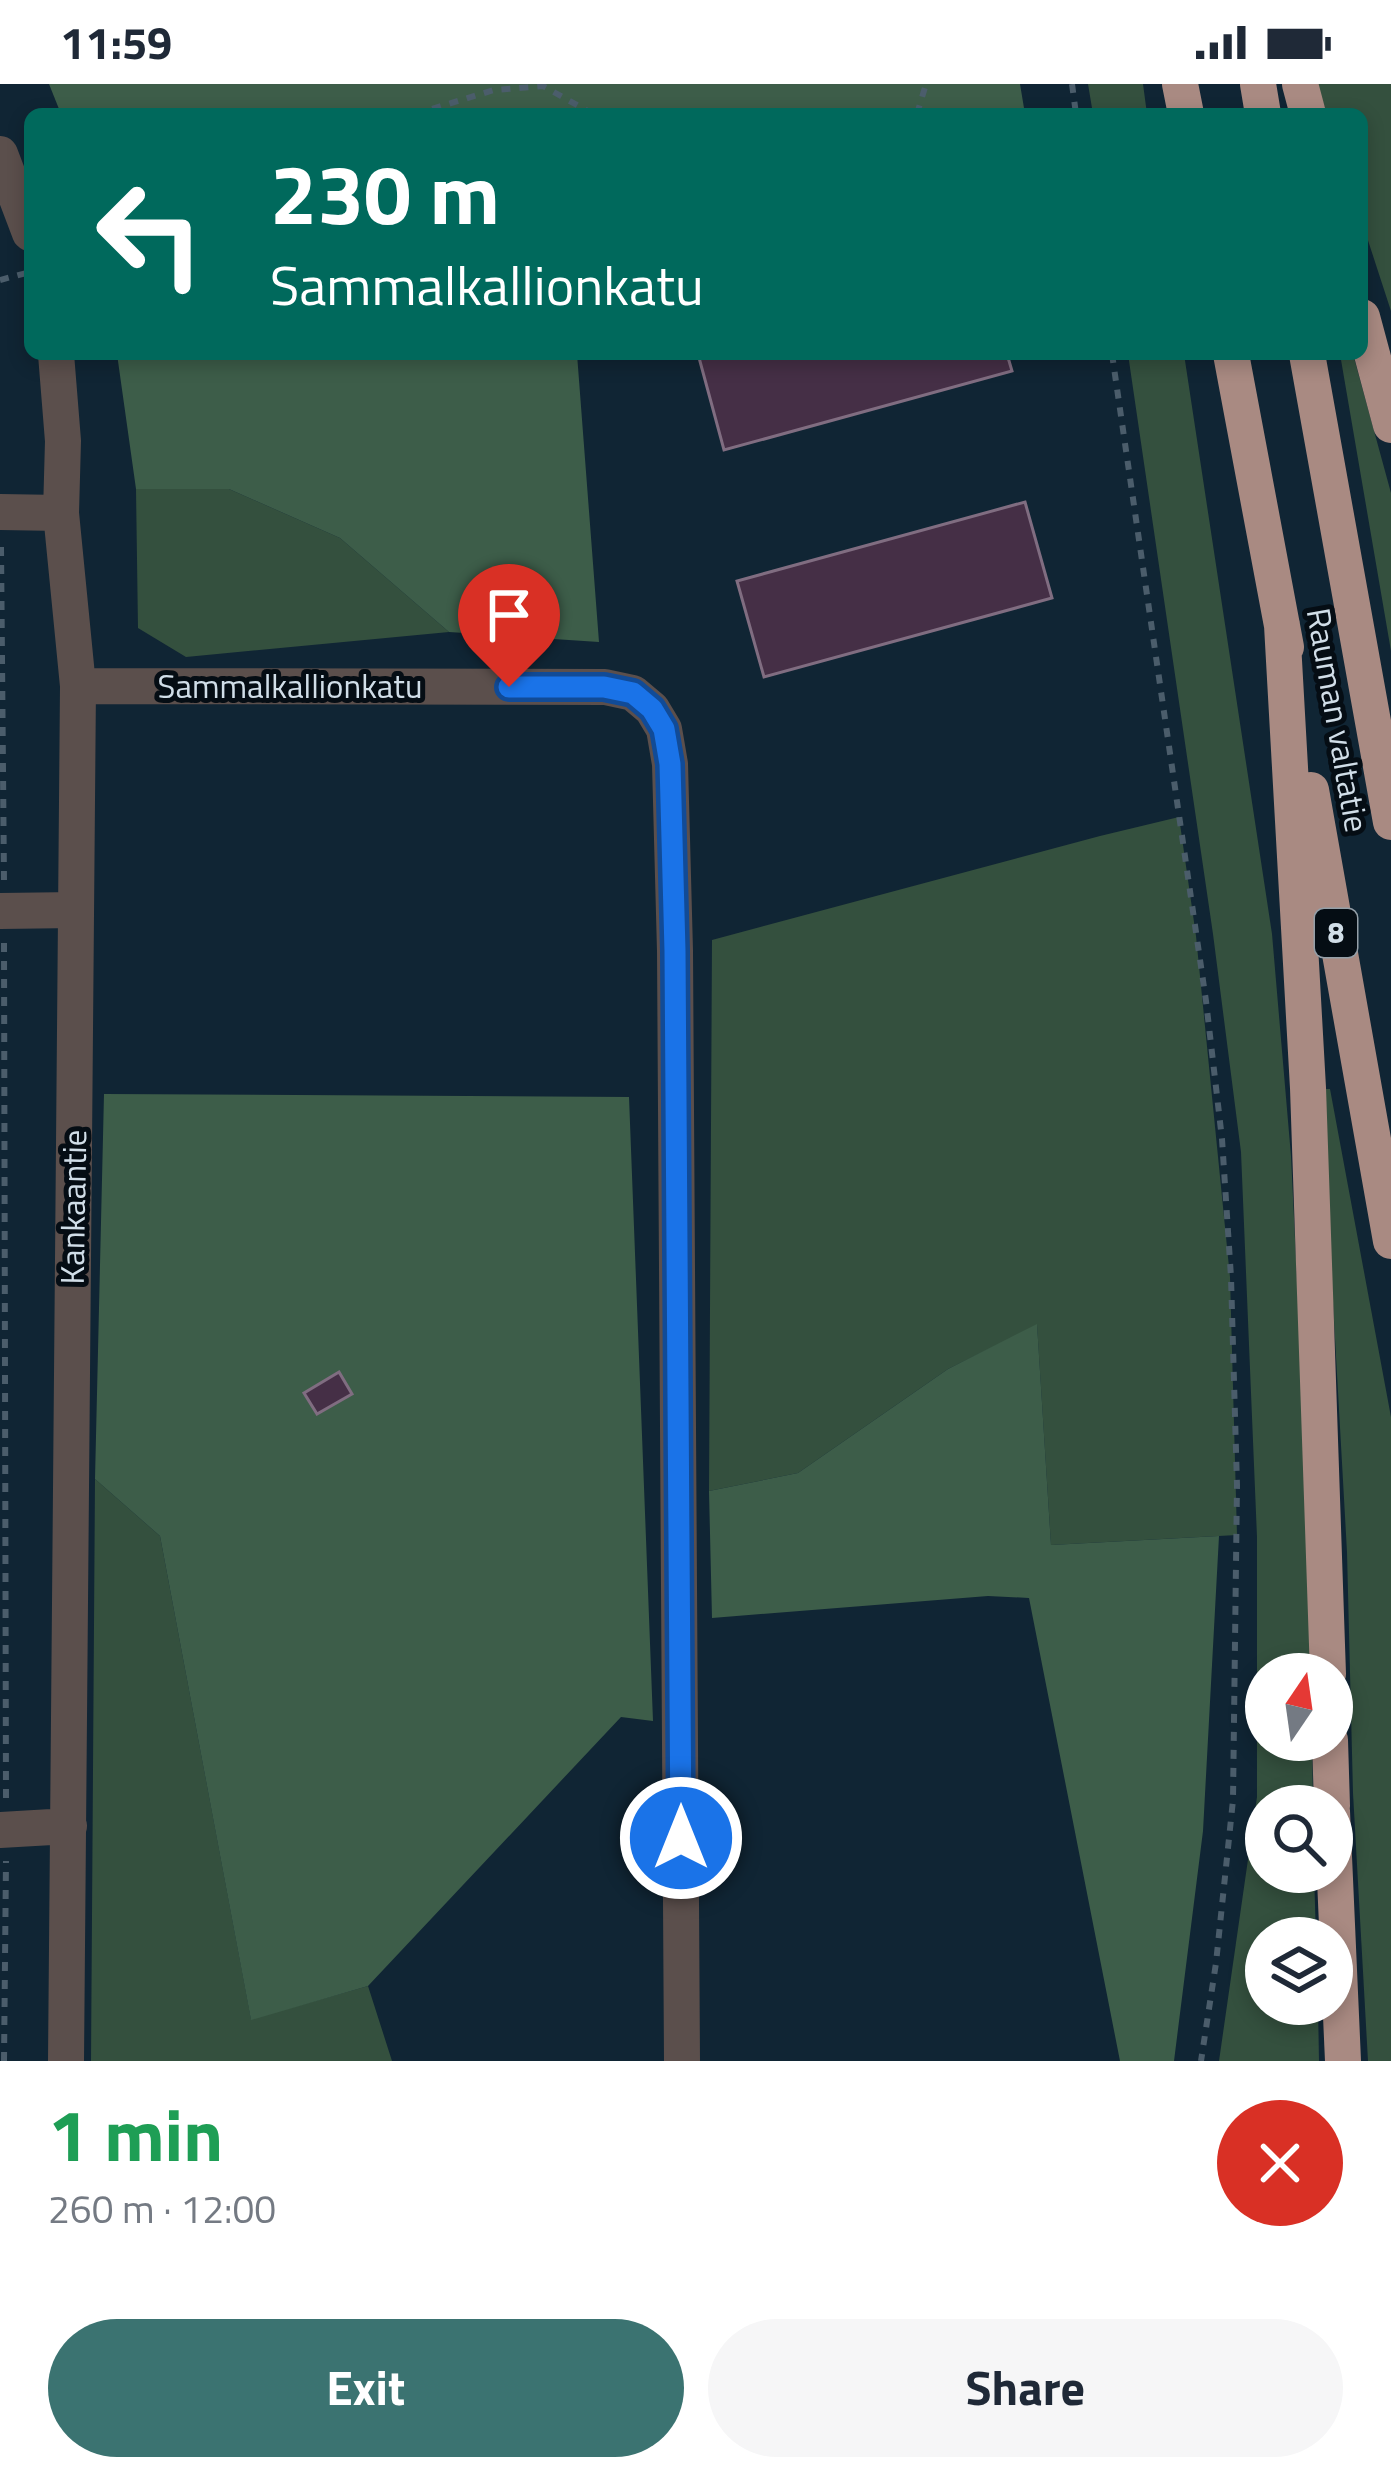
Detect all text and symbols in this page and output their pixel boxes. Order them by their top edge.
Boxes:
text: 11:59 [60,8,172,76]
text: 230 m [270,129,500,257]
icon: left [72,156,228,312]
text: Sammalkallionkatu [270,244,704,326]
pin [458,564,560,687]
icon: arrive [476,582,542,648]
street label: Rauman valtatie [1294,604,1382,836]
street label: Sammalkallionkatu [158,661,422,711]
road number: 8 [1315,909,1357,957]
street label: Kankaantie [47,1129,99,1285]
north arrow [1245,1653,1353,1761]
map controls [1245,1653,1353,2025]
position arrow [618,1775,744,1901]
button: search [1245,1785,1353,1893]
button: layers [1245,1917,1353,2025]
text: 1 min [48,2079,223,2189]
button: close [1217,2100,1343,2226]
text: 260 m · 12:00 [48,2179,276,2238]
button: Exit [48,2319,684,2457]
button: Share [708,2319,1343,2457]

